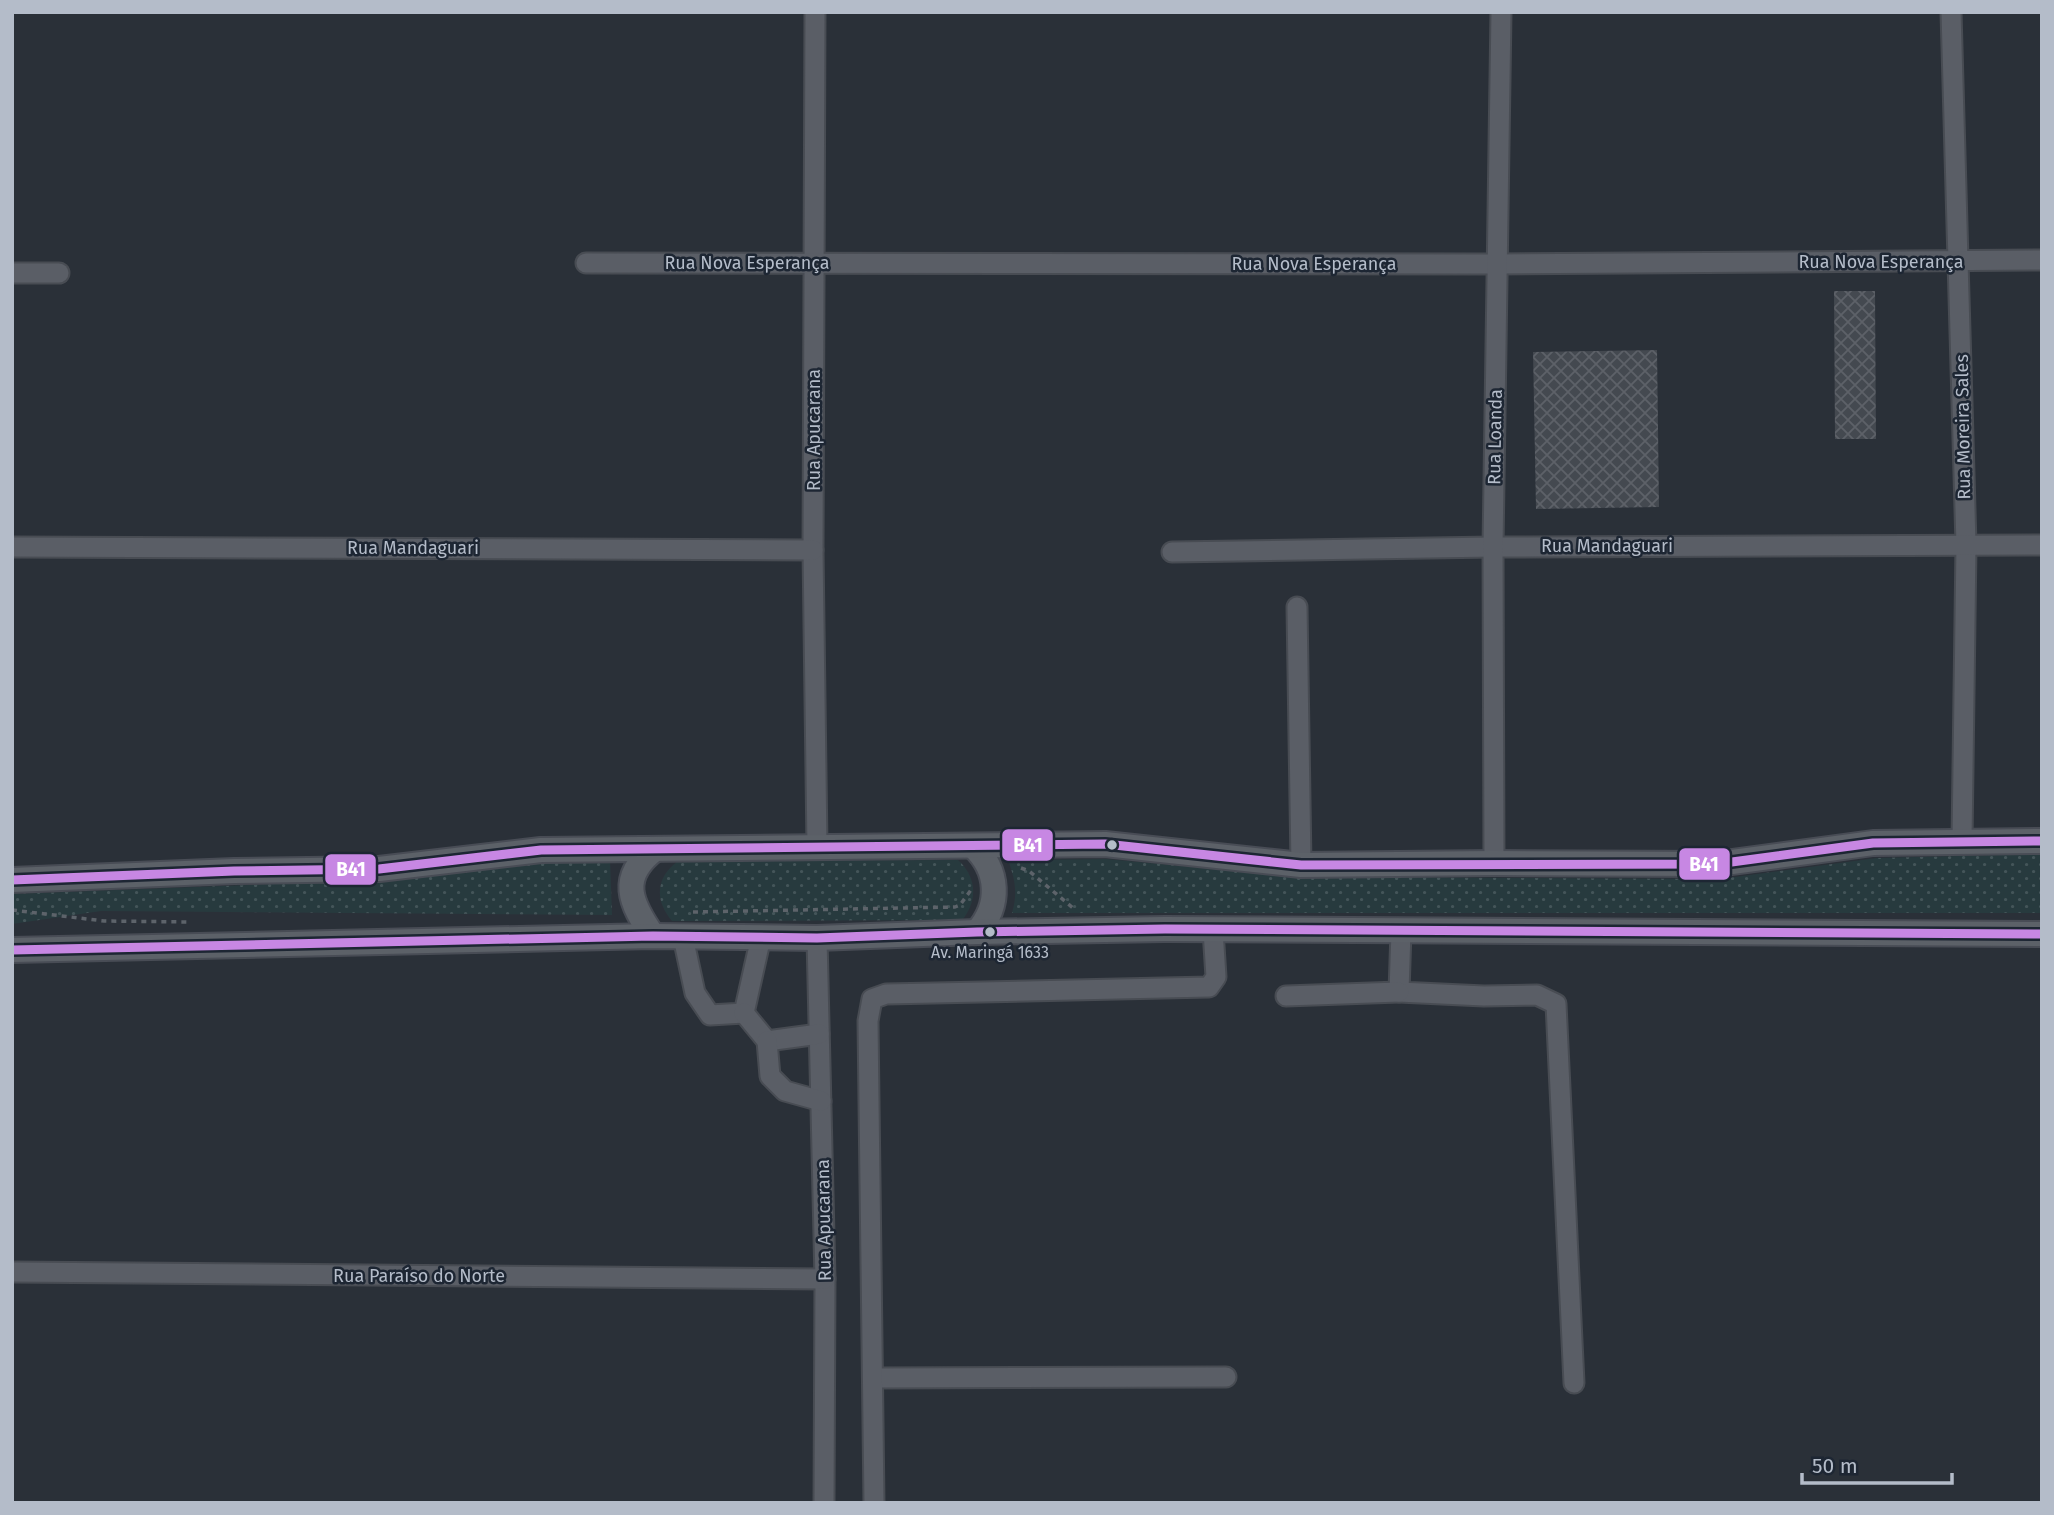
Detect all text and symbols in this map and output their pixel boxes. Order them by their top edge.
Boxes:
street label: Rua Nova Esperança [1798,251,1964,273]
street label: Rua Nova Esperança [664,252,830,274]
street label: Rua Nova Esperança [1231,253,1397,275]
street label: Rua Moreira Sales [1951,354,1975,500]
street label: Rua Apucarana [803,369,825,491]
street label: Rua Loanda [1483,389,1507,485]
street label: Rua Mandaguari [1541,535,1673,557]
street label: Rua Mandaguari [347,537,479,559]
line badge: B41 [1001,828,1054,862]
text: B41 [1013,834,1043,857]
unlabelled marker [1105,838,1119,852]
line badge: B41 [1678,847,1731,881]
line badge: B41 [324,853,377,886]
text: B41 [1689,853,1719,876]
text: B41 [336,858,366,881]
marker: Av. Maringá 1633 [983,925,997,939]
place label: Av. Maringá 1633 [931,943,1049,962]
street label: Rua Apucarana [812,1159,836,1281]
street label: Rua Paraíso do Norte [333,1265,505,1287]
scale bar [1802,1442,1952,1486]
text: 50 m [1812,1453,1858,1479]

